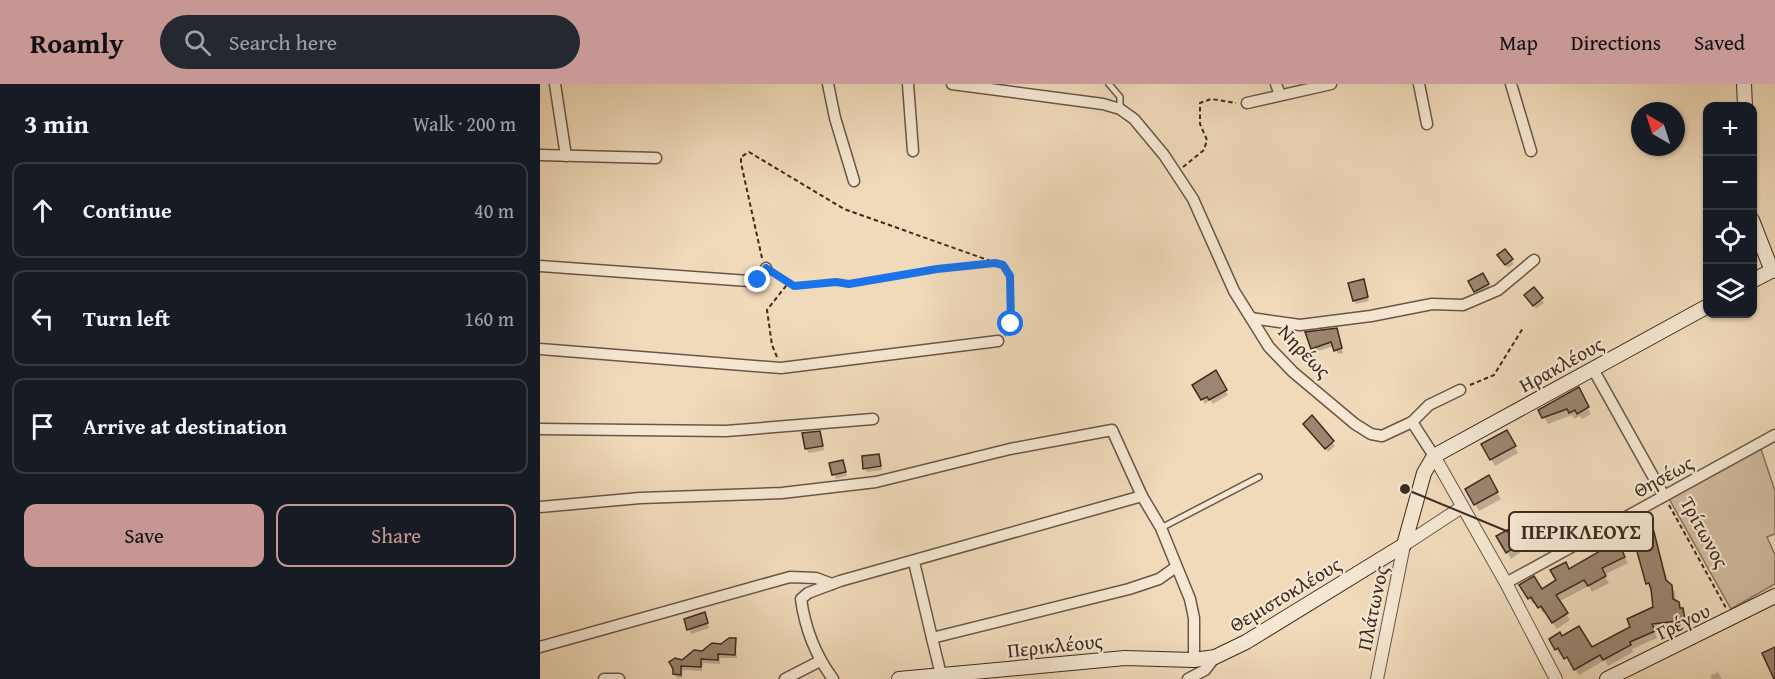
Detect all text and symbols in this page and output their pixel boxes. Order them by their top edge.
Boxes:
search box [160,15,580,69]
text: Roamly [30,22,124,63]
icon: search [181,26,214,59]
text: Search here [229,26,337,58]
text: Map [1499,27,1538,58]
text: Directions [1571,27,1661,58]
text: Saved [1694,27,1745,58]
north arrow [1631,102,1685,156]
map controls [1703,102,1757,318]
button: + [1703,102,1757,156]
text: 3 min [24,104,89,143]
text: Walk · 200 m [413,109,516,138]
button: − [1703,156,1757,210]
icon: ahead [26,194,59,227]
text: Continue [83,194,172,226]
text: 40 m [474,196,514,225]
button: locate [1703,210,1757,264]
button: layers [1703,264,1757,318]
route end [744,266,770,292]
icon: left [26,302,59,335]
text: Turn left [83,302,170,334]
text: 160 m [464,304,514,333]
route start [997,310,1023,336]
street label: Νηρέως [1272,318,1338,385]
street label: Ηρακλέους [1513,329,1609,399]
icon: arrive [26,410,59,443]
text: Arrive at destination [83,410,287,442]
street label: Θησέως [1628,447,1699,504]
street label: Τρίτωνος [1674,491,1737,573]
button: Save [24,504,264,567]
button: Share [276,504,516,567]
callout: ΠΕΡΙΚΛΕΟΥΣ [1509,512,1653,551]
text: ΠΕΡΙΚΛΕΟΥΣ [1521,516,1641,547]
street label: Θεμιστοκλέους [1224,549,1347,639]
street label: Πλάτωνος [1349,562,1395,653]
street label: Γρέγου [1651,596,1715,646]
street label: Περικλέους [1006,626,1105,664]

